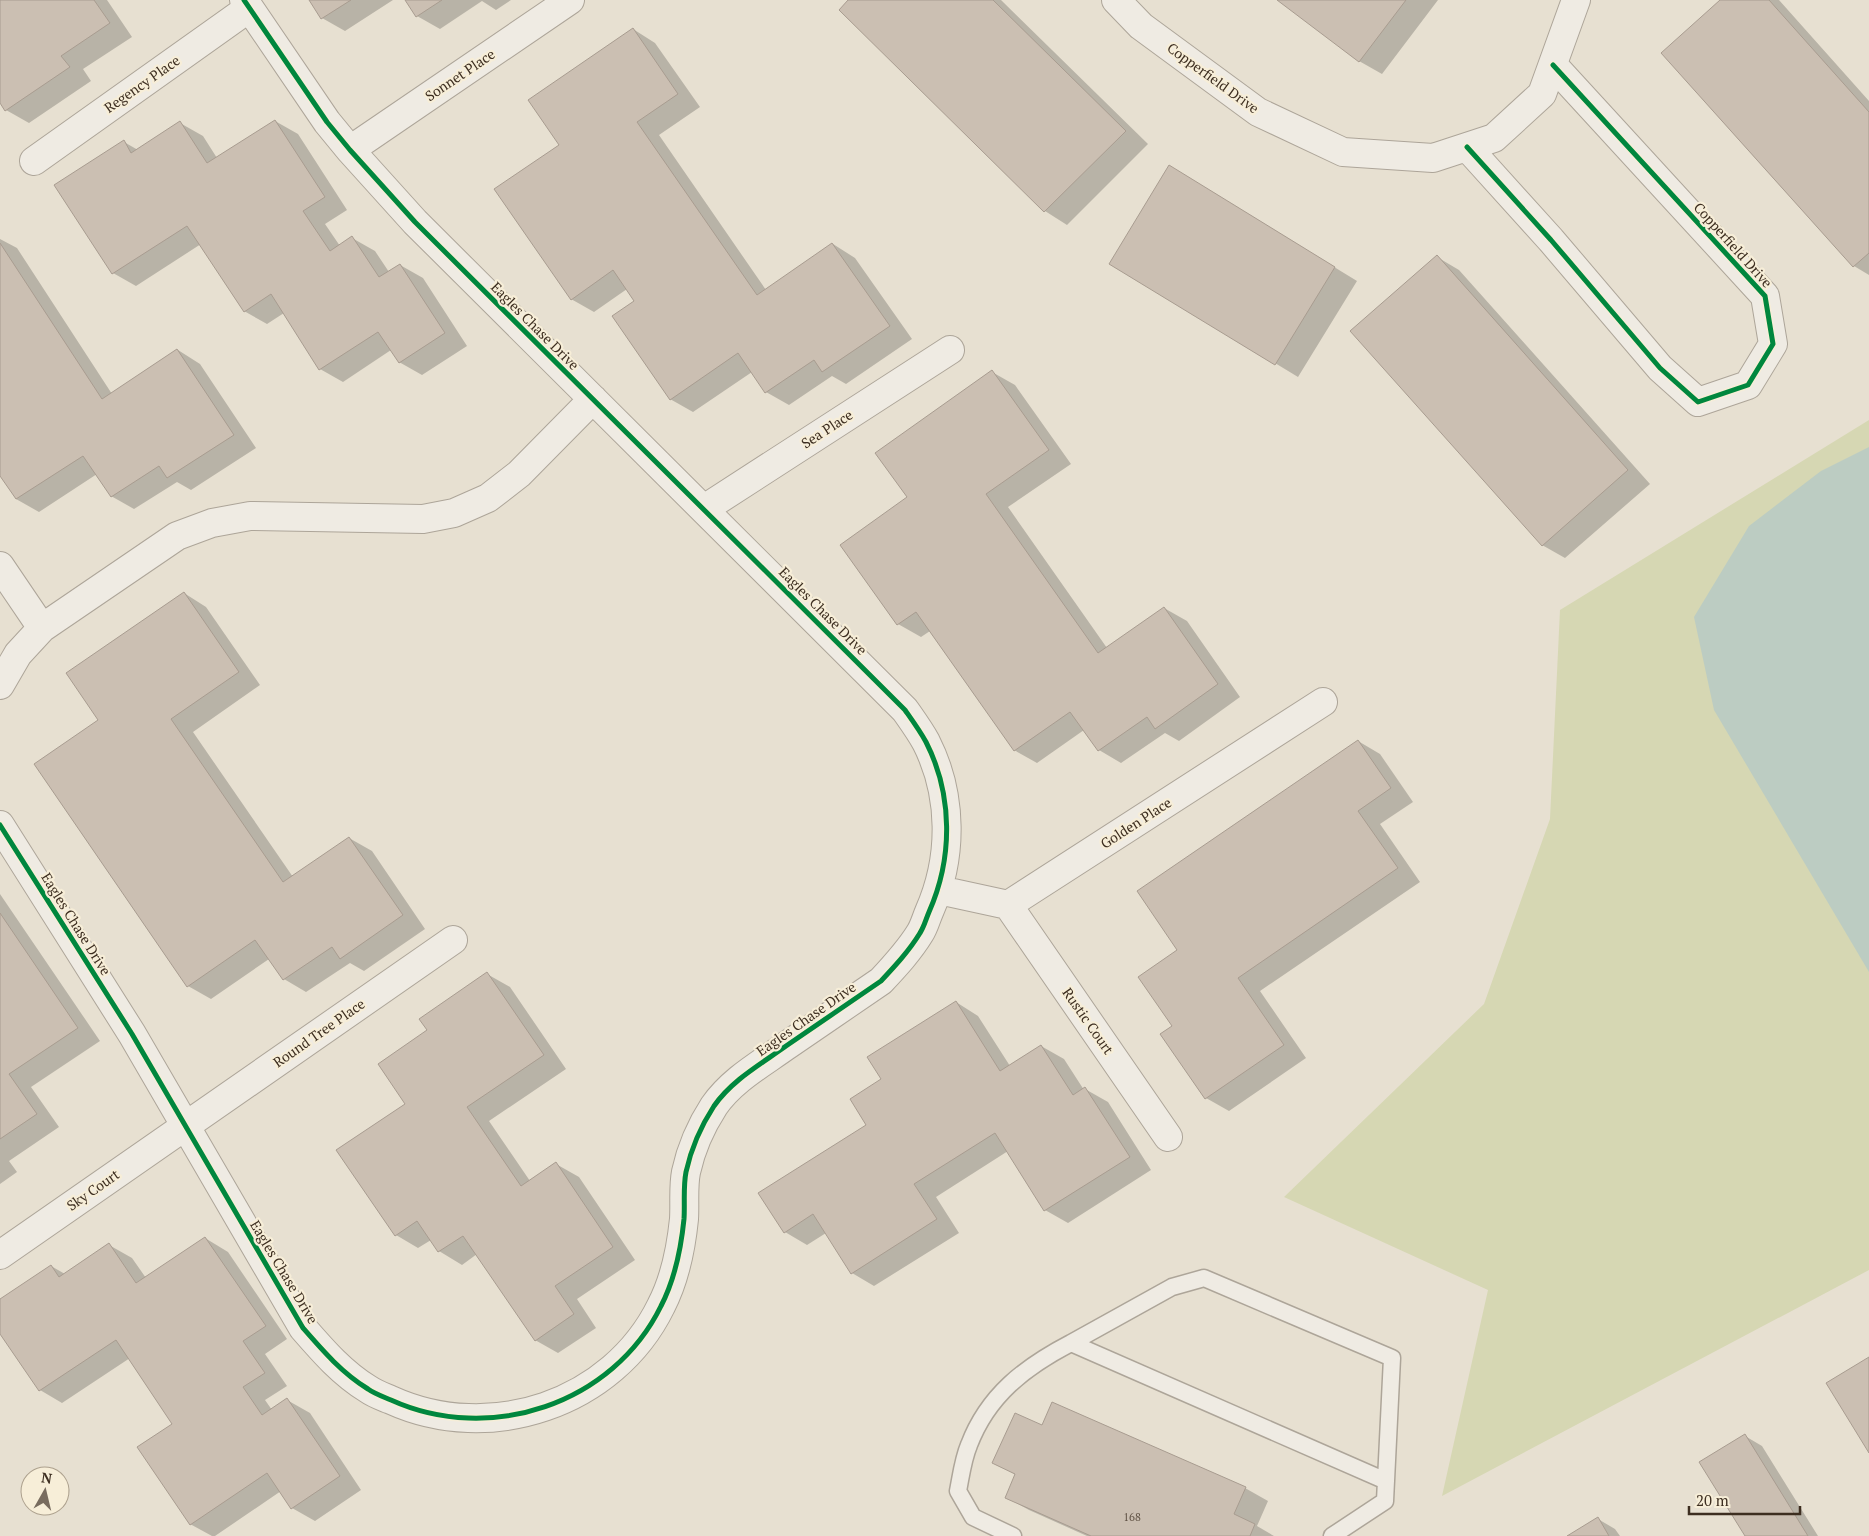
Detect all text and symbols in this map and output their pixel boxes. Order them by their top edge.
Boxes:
street label: Copperfield Drive [1164,38,1263,117]
street label: Sonnet Place [421,44,498,105]
street label: Regency Place [100,50,183,117]
street label: Copperfield Drive [1690,198,1777,291]
street label: Eagles Chase Drive [487,277,584,374]
street label: Sea Place [797,405,856,452]
street label: Eagles Chase Drive [775,562,872,659]
street label: Golden Place [1097,793,1175,853]
street label: Eagles Chase Drive [37,869,116,979]
street label: Eagles Chase Drive [752,977,859,1060]
street label: Rustic Court [1058,984,1119,1059]
street label: Round Tree Place [269,994,368,1071]
street label: Sky Court [63,1164,123,1215]
street label: Eagles Chase Drive [246,1216,323,1327]
north arrow [20,1466,70,1516]
text: N [40,1467,54,1488]
scale bar [1689,1484,1800,1516]
text: 20 m [1696,1490,1729,1510]
house number: 168 [1123,1510,1141,1524]

